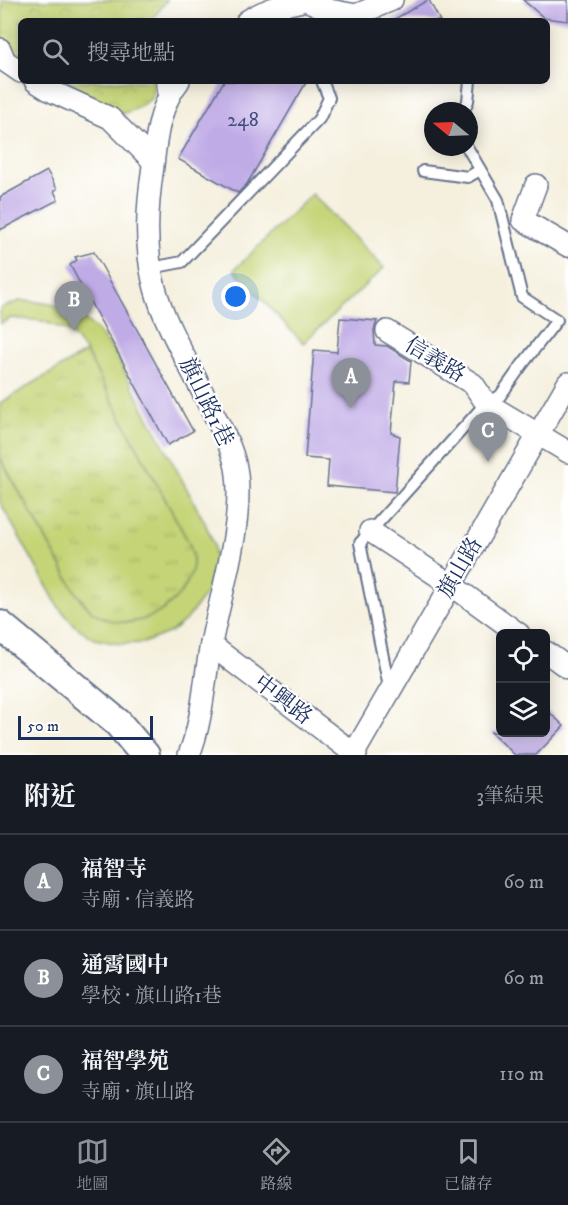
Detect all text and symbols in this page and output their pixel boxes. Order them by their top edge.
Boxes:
search box [18,18,550,84]
icon: search [39,35,72,68]
text: 搜尋地點 [87,40,175,67]
north arrow [424,102,478,156]
house number: 248 [227,108,259,133]
pin: B [54,282,94,331]
your location [221,282,250,311]
street label: 信義路 [400,331,470,389]
street label: 旗山路1巷 [173,353,239,451]
pin: A [332,358,370,408]
pin: C [468,412,508,462]
street label: 旗山路 [432,533,488,603]
map controls [496,629,550,737]
button: locate [496,629,550,683]
street label: 中興路 [249,669,317,731]
button: layers [496,683,550,737]
scale bar [18,713,153,740]
text: 50 m [27,716,59,736]
text: 附近 [24,781,76,814]
text: 3筆結果 [477,784,544,809]
text: 福智寺 [81,856,147,883]
text: A [37,870,50,895]
text: 60 m [504,870,544,895]
text: 寺廟 · 信義路 [81,888,194,913]
text: 通霄國中 [81,952,169,979]
text: B [37,966,50,991]
text: 60 m [504,966,544,991]
text: 學校 · 旗山路1巷 [81,984,222,1009]
text: 福智學苑 [81,1048,169,1075]
text: C [37,1062,50,1087]
text: 110 m [499,1062,544,1087]
text: 寺廟 · 旗山路 [81,1080,194,1105]
tab: 地圖 [76,1135,109,1194]
tab: 路線 [260,1135,293,1194]
tab: 已儲存 [444,1135,492,1194]

